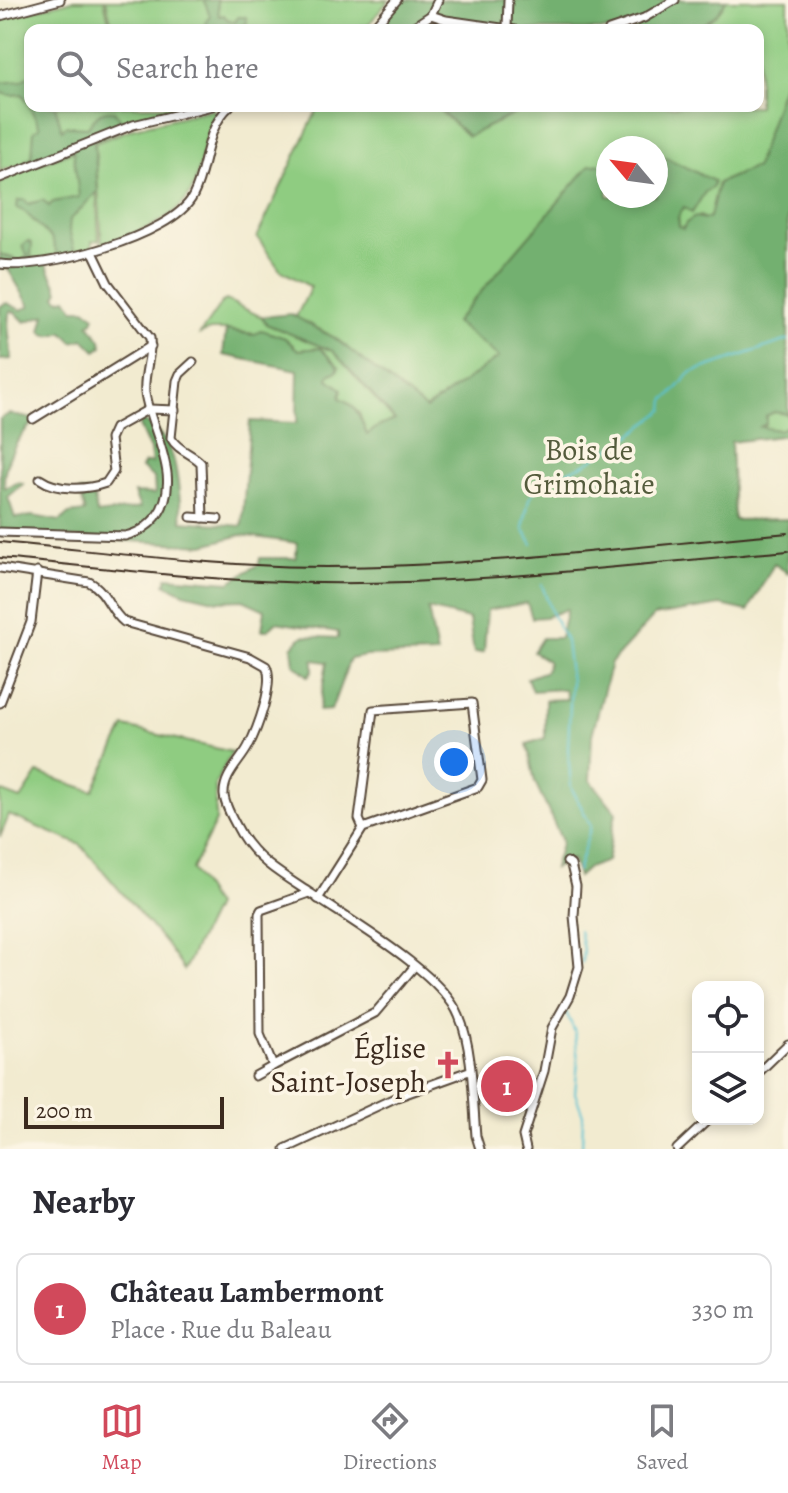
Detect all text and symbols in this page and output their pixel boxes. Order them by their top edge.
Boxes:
search box [24,24,764,112]
icon: search [52,46,96,90]
text: Search here [116,48,259,88]
north arrow [596,136,668,208]
park label: Bois de Grimohaie [523,430,655,504]
your location [434,742,474,782]
map controls [692,981,764,1125]
button: locate [692,981,764,1053]
place label: Église Saint-Joseph [271,1028,426,1102]
church icon: Église Saint-Joseph [433,1050,463,1080]
button: layers [692,1053,764,1125]
pin: 1 [481,1056,533,1116]
scale bar [24,1093,224,1129]
text: 200 m [36,1096,93,1126]
text: Nearby [32,1178,135,1225]
text: Château Lambermont [110,1272,384,1312]
text: 1 [55,1292,65,1327]
text: 330 m [692,1292,754,1327]
text: Place · Rue du Baleau [110,1312,331,1347]
tab: Map [100,1399,144,1477]
tab: Directions [343,1399,437,1477]
tab: Saved [636,1399,688,1477]

